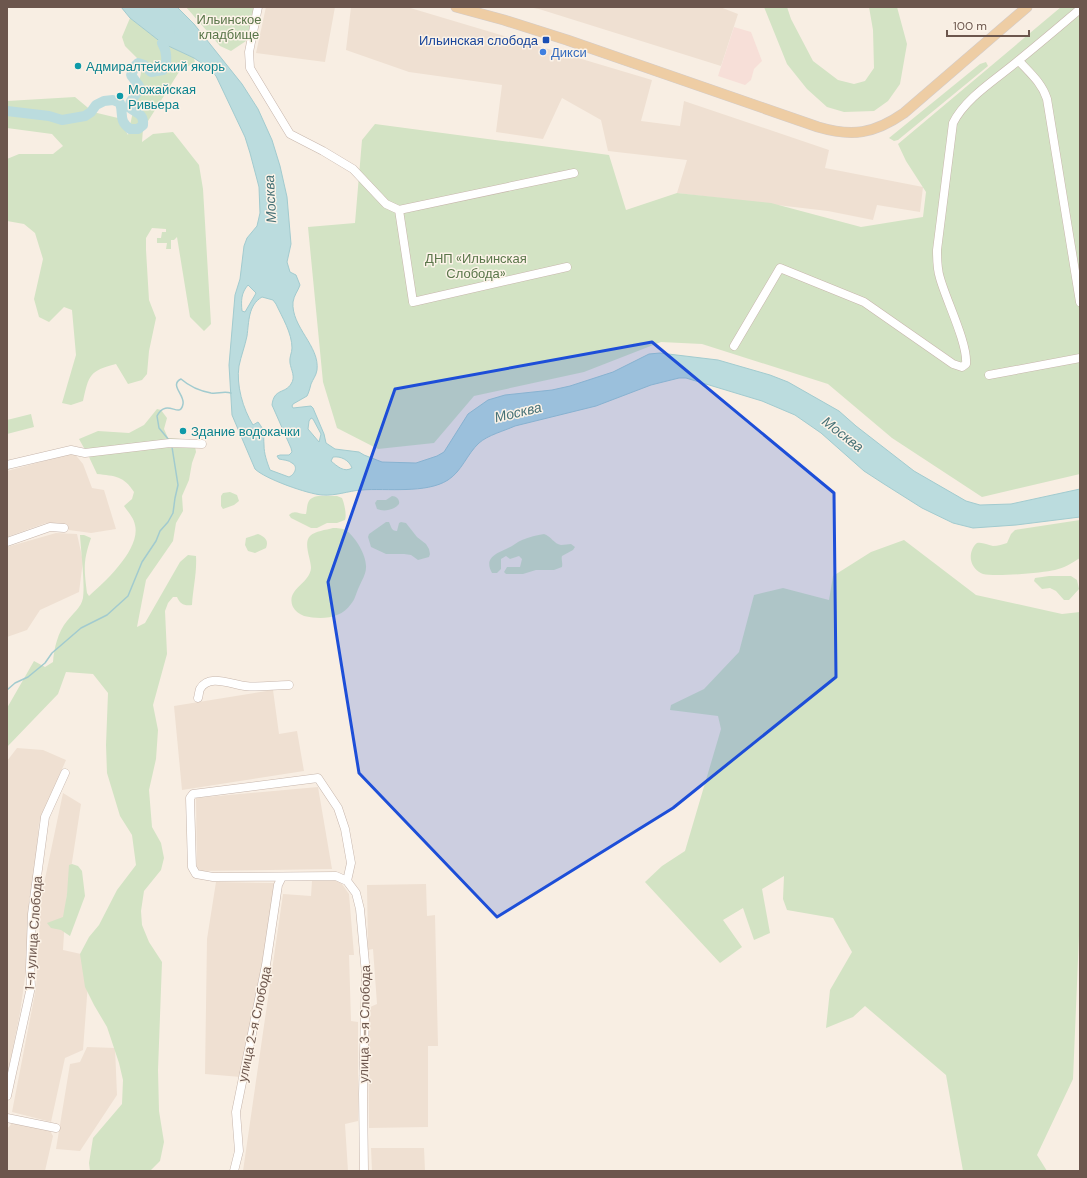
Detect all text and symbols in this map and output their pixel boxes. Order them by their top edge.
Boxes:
park label: Ильинское кладбище [197,11,261,43]
scale bar [947,12,1029,38]
text: 100 m [953,18,987,34]
place label: Ильинская слобода [419,32,539,49]
marker: Ильинская слобода [541,35,551,45]
place label: Дикси [551,44,587,61]
marker: Дикси [538,47,548,57]
place label: Адмиралтейский якорь [86,58,225,75]
marker: Адмиралтейский якорь [73,61,83,71]
place label: Можайская Ривьера [128,81,196,113]
marker: Можайская Ривьера [115,91,125,101]
water label: Москва [260,174,280,223]
park label: ДНП «Ильинская Слобода» [425,250,527,282]
water label: Москва [493,398,544,426]
water label: Москва [819,412,868,456]
place label: Здание водокачки [191,423,300,440]
marker: Здание водокачки [178,426,188,436]
street label: 1-я улица Слобода [21,875,46,991]
street label: улица 2-я Слобода [234,964,275,1083]
street label: улица 3-я Слобода [355,964,374,1083]

